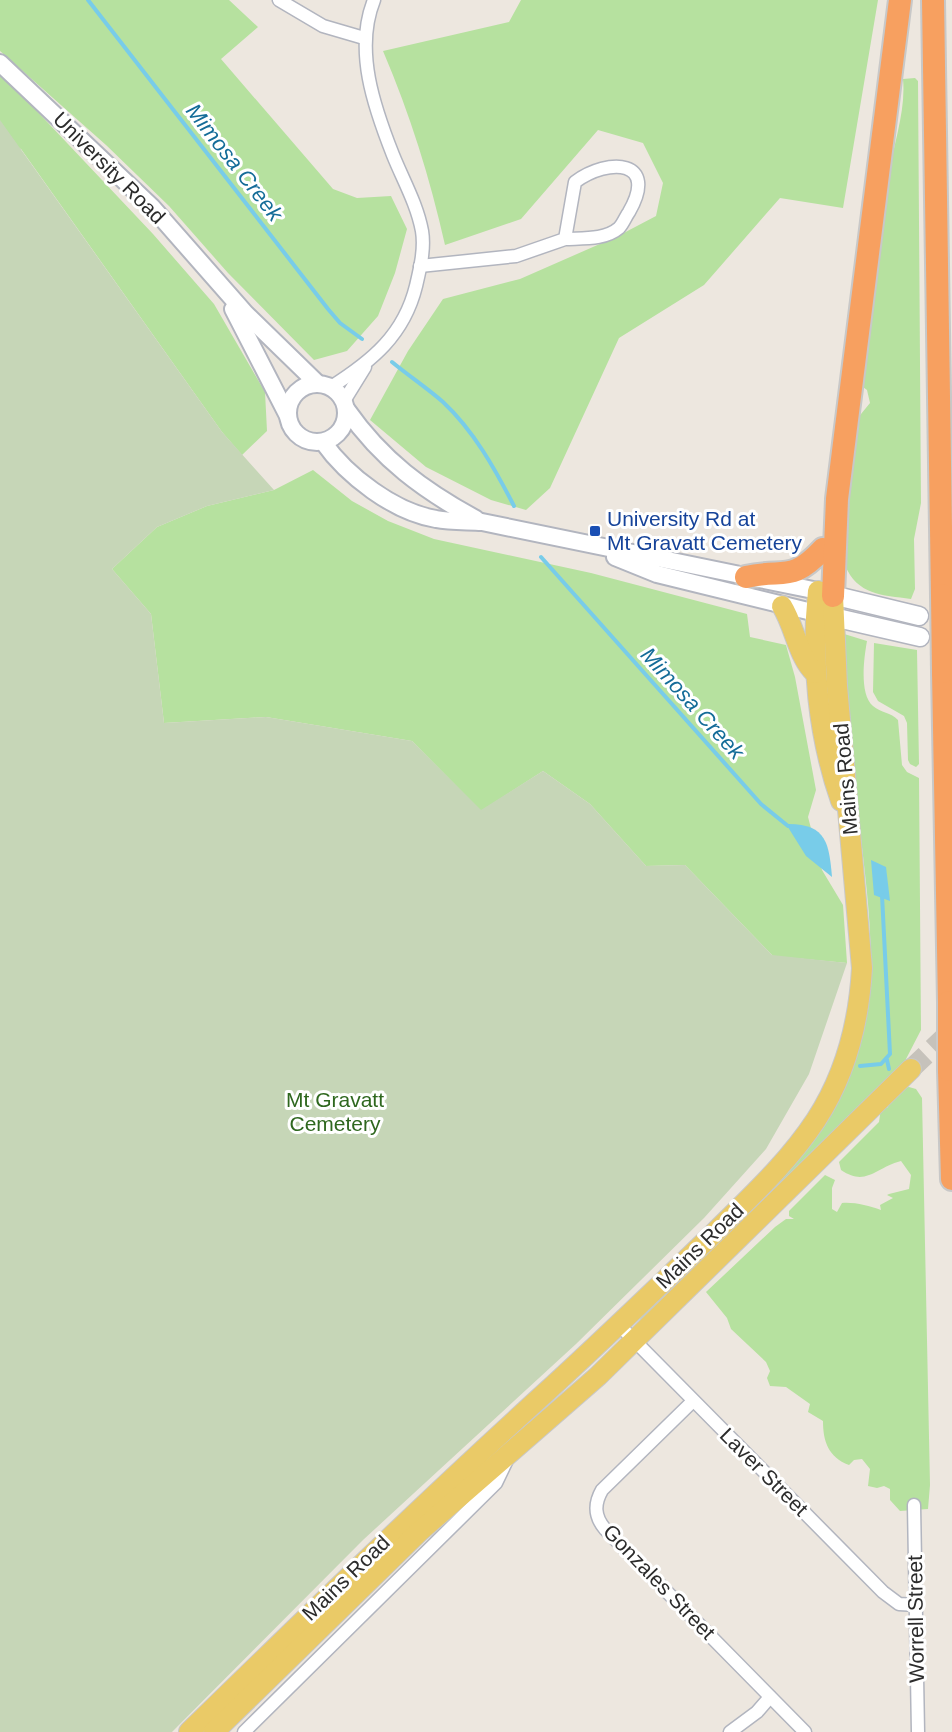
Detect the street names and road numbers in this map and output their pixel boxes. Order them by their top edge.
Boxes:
street label: University Road [49,107,170,228]
street label: Mains Road [829,722,862,836]
street label: Mains Road [651,1198,748,1293]
street label: Laver Street [716,1423,813,1520]
street label: Gonzales Street [599,1520,720,1644]
street label: Mains Road [297,1530,394,1625]
street label: Worrell Street [903,1555,928,1683]

